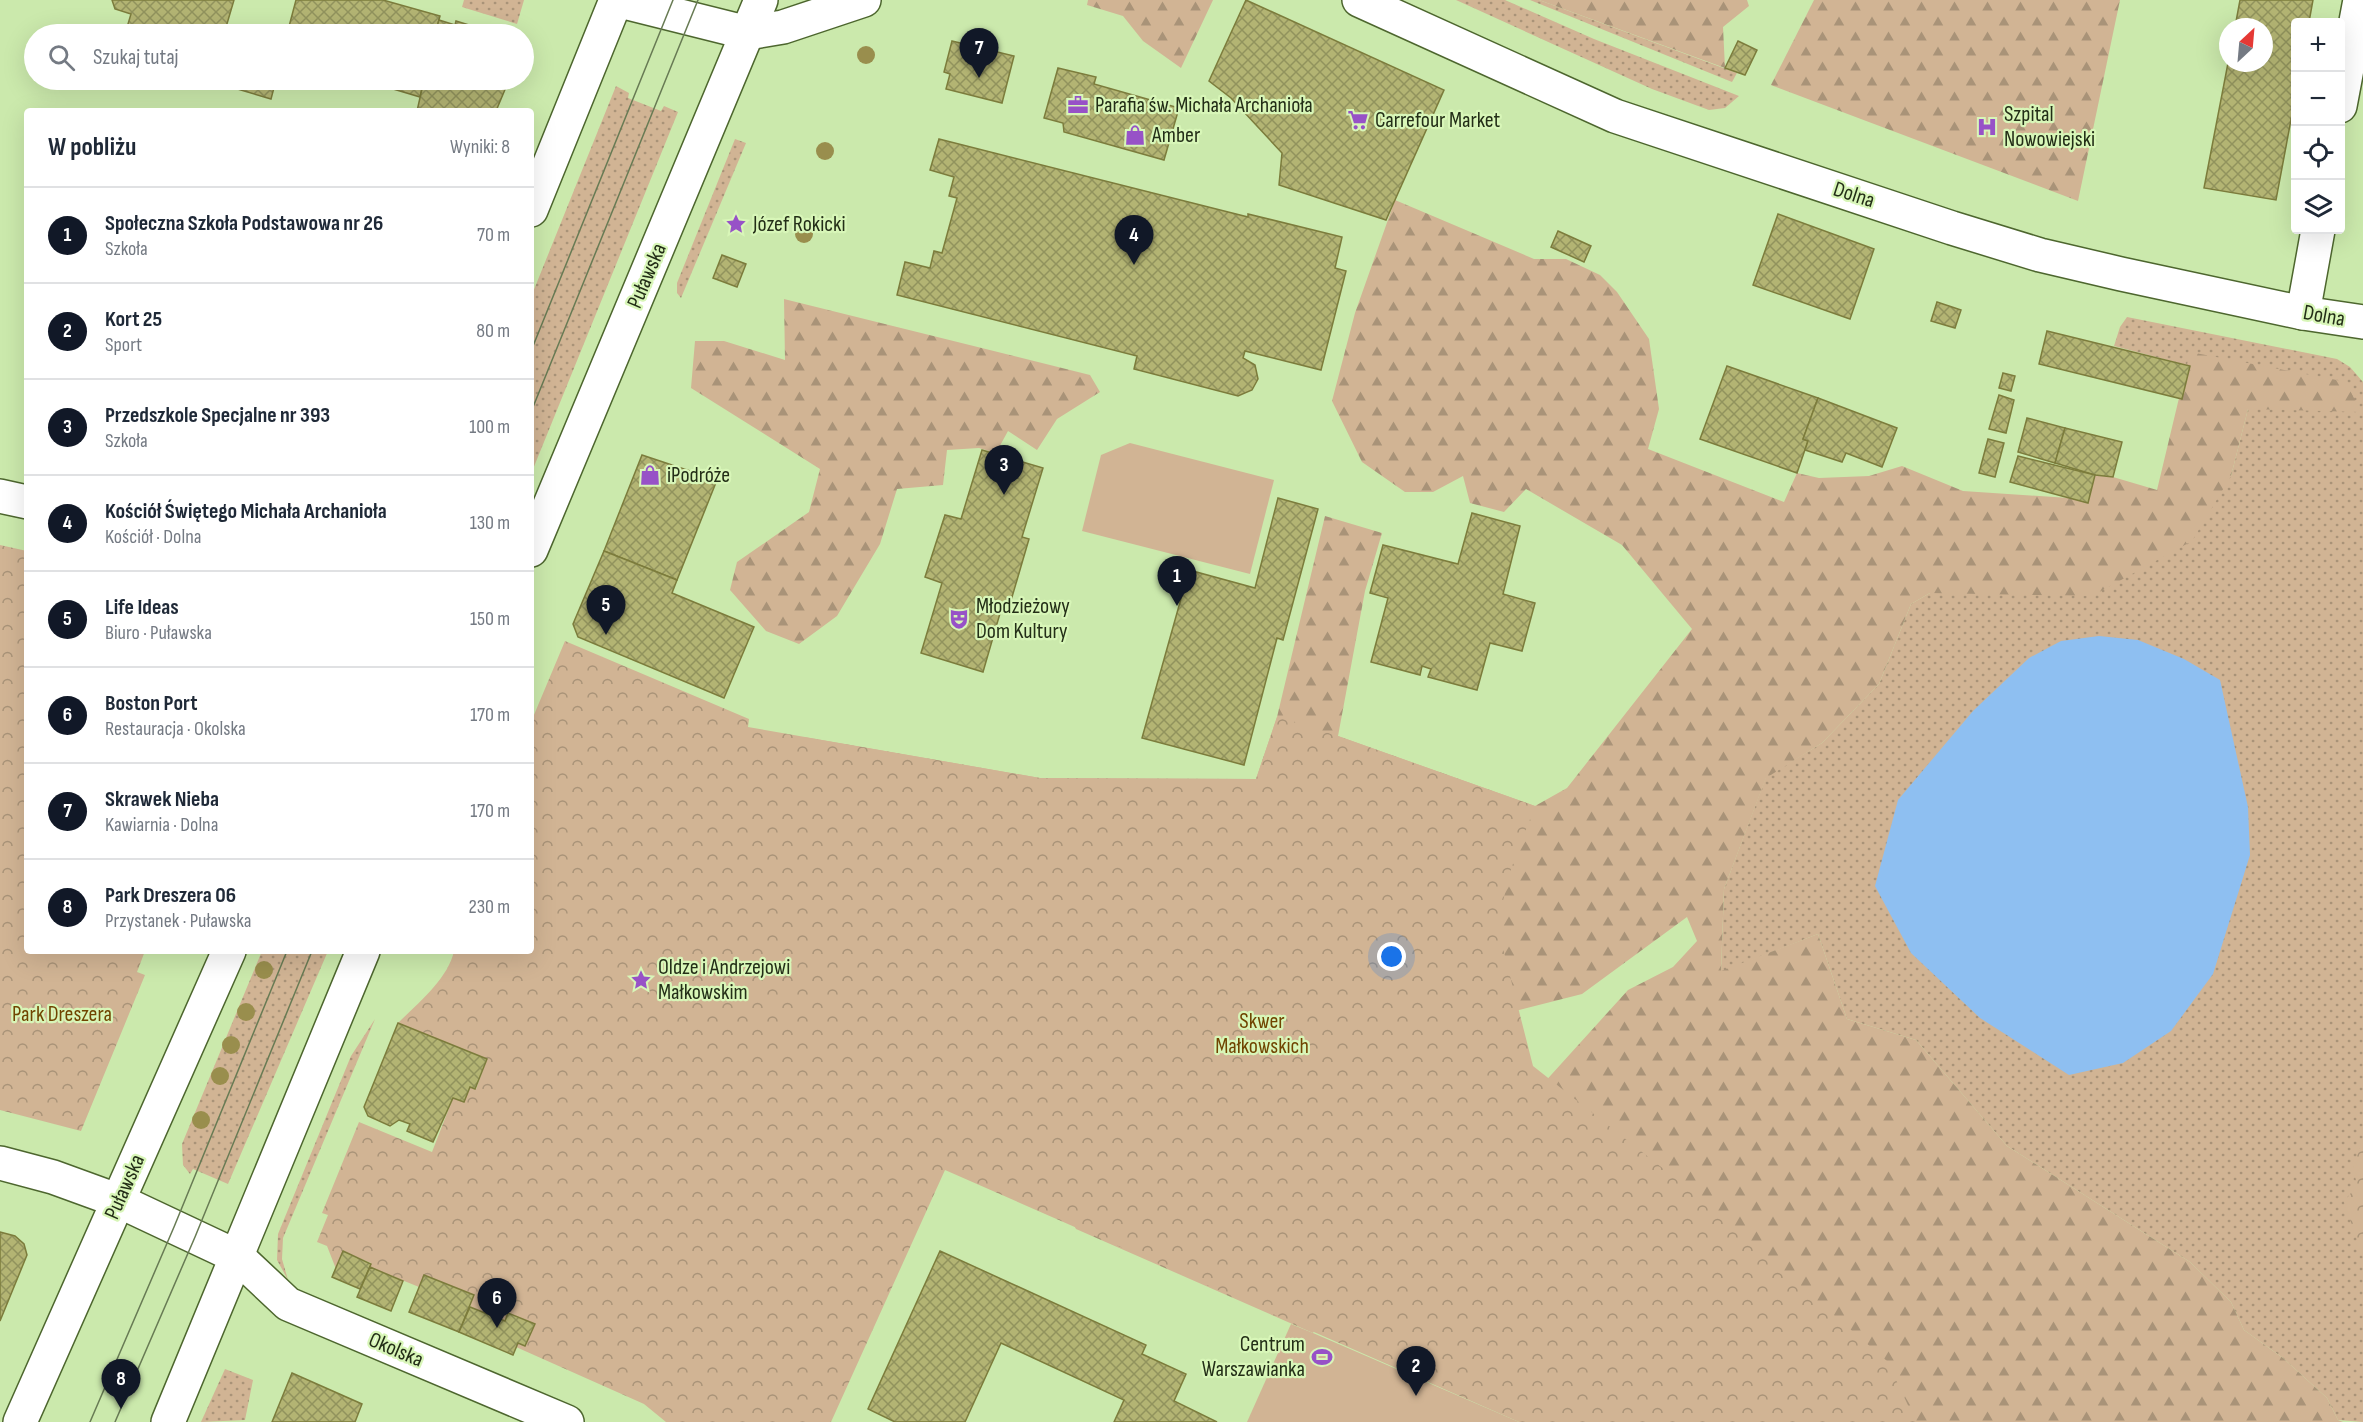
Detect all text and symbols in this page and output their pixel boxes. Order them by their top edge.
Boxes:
north arrow [2219,18,2273,72]
map controls [2291,18,2345,234]
button: + [2291,18,2345,72]
search box [24,24,534,90]
pin: 7 [960,28,998,78]
icon: search [45,41,78,74]
text: Szukaj tutaj [93,44,179,71]
button: − [2291,72,2345,126]
place label: Parafia św. Michała Archanioła [1095,92,1313,119]
office icon: Parafia św. Michała Archanioła [1066,93,1090,117]
place label: Szpital Nowowiejski [2004,101,2095,153]
place label: Carrefour Market [1375,107,1501,134]
supermarket icon: Carrefour Market [1346,108,1370,132]
hospital icon: Szpital Nowowiejski [1975,115,1999,139]
place label: Amber [1151,122,1200,149]
shop icon: Amber [1123,123,1147,147]
button: locate [2291,126,2345,180]
text: W pobliżu [48,132,136,163]
text: Wyniki: 8 [450,135,510,159]
street label: Dolna [1830,176,1878,214]
button: layers [2291,180,2345,234]
text: Społeczna Szkoła Podstawowa nr 26 [105,210,383,237]
place label: Józef Rokicki [752,211,846,238]
place icon: Józef Rokicki [724,212,748,236]
pin: 4 [1114,216,1154,265]
text: 1 [64,223,71,247]
text: 70 m [477,223,510,247]
text: Szkoła [105,237,148,261]
street label: Puławska [621,239,673,313]
street label: Dolna [2301,299,2347,333]
text: Kort 25 [105,306,162,333]
text: 2 [63,319,72,343]
text: 80 m [476,319,510,343]
text: Sport [105,333,142,357]
text: Przedszkole Specjalne nr 393 [105,402,330,429]
text: 3 [63,415,72,439]
text: 100 m [469,415,510,439]
text: Szkoła [105,429,148,453]
pin: 3 [984,446,1024,495]
place label: iPodróże [667,462,730,489]
shop icon: iPodróże [638,463,662,487]
text: Kościół Świętego Michała Archanioła [105,498,387,525]
text: 4 [63,511,72,535]
text: 130 m [470,511,510,535]
text: Kościół · Dolna [105,525,201,549]
pin: 1 [1158,556,1196,606]
pin: 5 [586,586,626,635]
place label: Młodzieżowy Dom Kultury [976,593,1070,645]
text: Life Ideas [105,594,179,621]
text: 5 [63,607,72,631]
text: 150 m [470,607,510,631]
theatre icon: Młodzieżowy Dom Kultury [947,607,971,631]
text: Biuro · Puławska [105,621,212,645]
text: Boston Port [105,690,197,717]
text: 6 [63,703,72,727]
text: 170 m [470,703,510,727]
text: Restauracja · Okolska [105,717,246,741]
text: Skrawek Nieba [105,786,219,813]
text: 7 [63,799,72,823]
text: 170 m [470,799,510,823]
text: Kawiarnia · Dolna [105,813,218,837]
text: Park Dreszera 06 [105,882,236,909]
text: 8 [63,895,72,919]
text: 230 m [468,895,510,919]
text: Przystanek · Puławska [105,909,252,933]
your location [1377,942,1406,971]
place label: Oldze i Andrzejowi Małkowskim [658,954,790,1006]
place icon: Oldze i Andrzejowi Małkowskim [629,968,653,992]
park label: Park Dreszera [12,1001,112,1028]
park label: Skwer Małkowskich [1215,1008,1309,1060]
street label: Puławska [99,1150,151,1224]
pin: 6 [478,1278,516,1328]
street label: Okolska [365,1326,427,1374]
place label: Centrum Warszawianka [1202,1331,1305,1383]
sports icon: Centrum Warszawianka [1310,1345,1334,1369]
pin: 2 [1396,1346,1436,1396]
pin: 8 [102,1360,140,1409]

